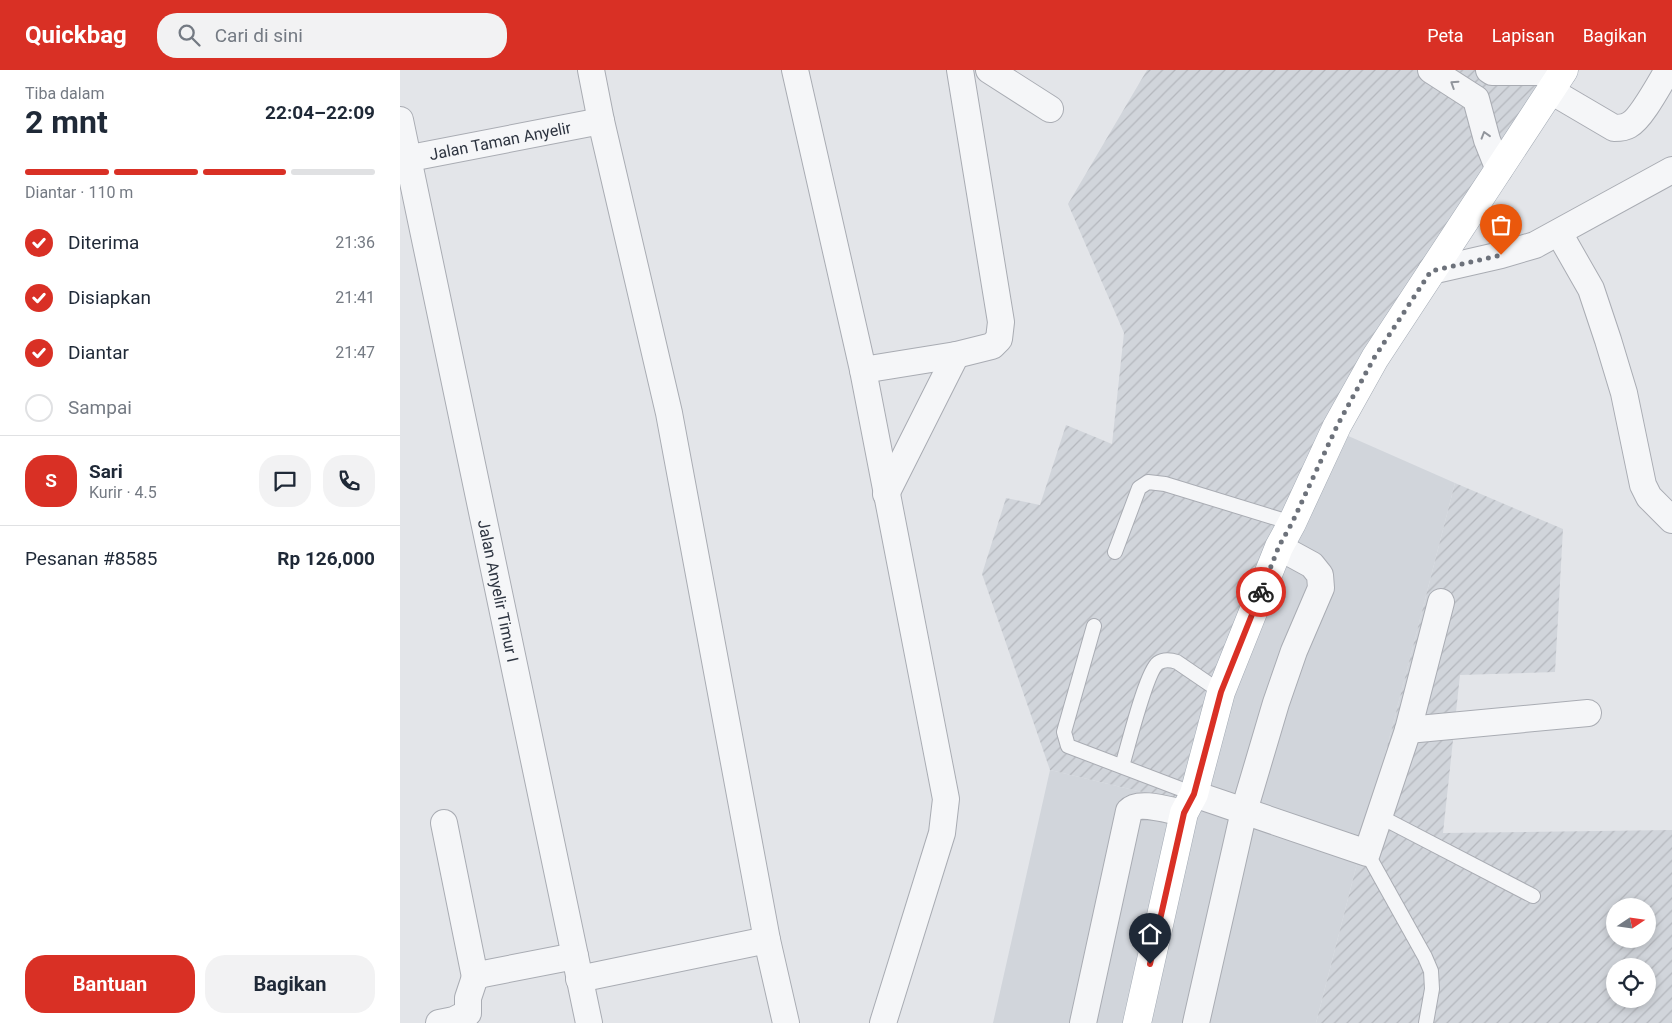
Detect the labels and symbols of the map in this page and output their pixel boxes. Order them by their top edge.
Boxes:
one-way arrow [1450,81,1459,91]
street label: Jalan Taman Anyelir [428,117,573,164]
one-way arrow [1481,131,1491,140]
pin [1480,204,1522,255]
street label: Jalan Anyelir Timur I [474,518,523,664]
courier [1236,567,1286,617]
north arrow [1606,898,1656,948]
pin [1129,913,1171,964]

